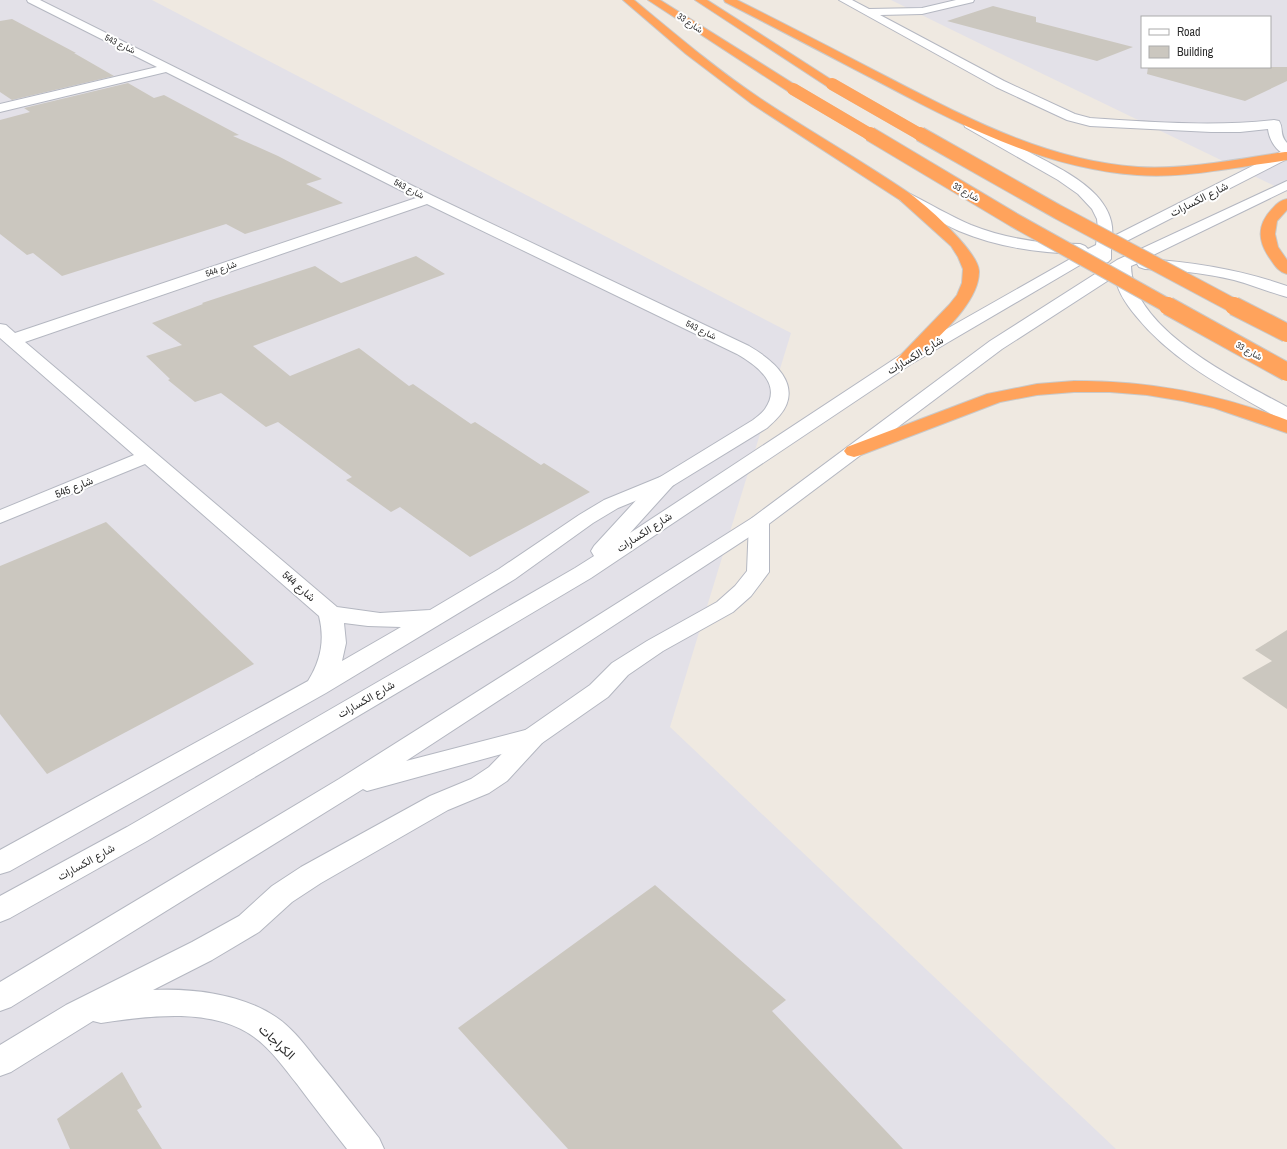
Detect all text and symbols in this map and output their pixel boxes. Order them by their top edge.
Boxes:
street label: شارع 33 [675,10,705,36]
legend [1141,16,1271,68]
text: Road [1177,24,1201,40]
street label: شارع 543 [103,31,137,57]
text: Building [1177,44,1214,60]
street label: شارع 543 [392,176,426,202]
street label: شارع الكسارات [1168,178,1231,221]
street label: شارع 33 [951,180,981,204]
street label: شارع 544 [204,258,238,280]
street label: شارع 543 [684,317,718,343]
street label: شارع الكسارات [884,333,947,378]
street label: شارع 33 [1234,339,1264,363]
street label: شارع 545 [53,473,96,502]
street label: شارع الكسارات [614,509,675,556]
street label: شارع 544 [279,568,319,605]
street label: شارع الكسارات [335,677,398,722]
street label: شارع الكسارات [55,840,118,884]
street label: الكراجات [255,1021,299,1063]

